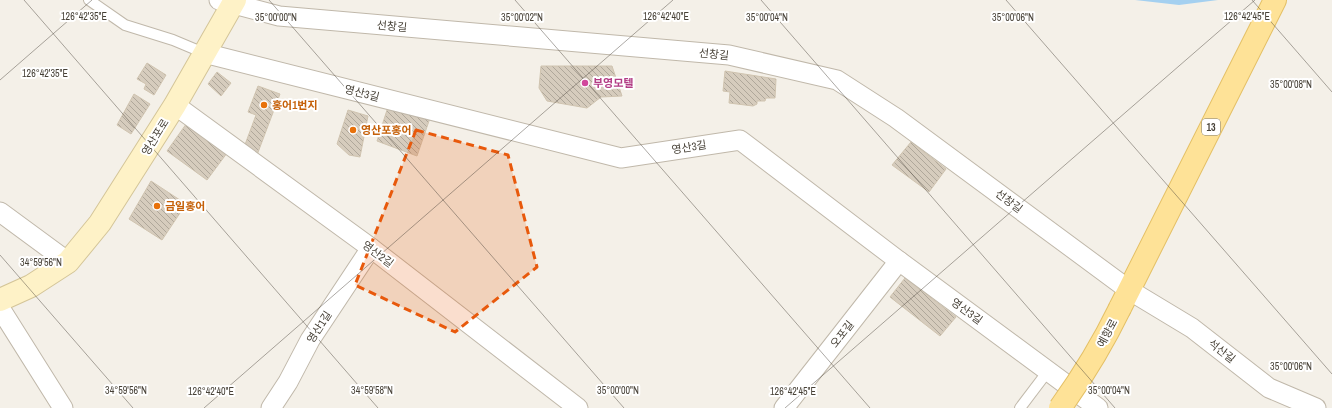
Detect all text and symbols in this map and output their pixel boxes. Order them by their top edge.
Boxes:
text: 126°42'35"E [61,10,107,23]
text: 126°42'40"E [643,10,689,23]
text: 126°42'45"E [1224,10,1270,23]
text: 35°00'00"N [255,11,297,24]
text: 35°00'02"N [501,11,543,24]
text: 35°00'04"N [746,11,788,24]
text: 35°00'06"N [992,11,1034,24]
street label: 선창길 [376,18,408,34]
street label: 선창길 [698,45,730,63]
text: 126°42'35"E [22,67,68,80]
place label: 부영모텔 [593,76,633,90]
marker: 부영모텔 [580,78,590,88]
text: 35°00'08"N [1270,78,1312,91]
street label: 영산3길 [343,82,381,104]
place label: 홍어1번지 [272,98,318,112]
marker: 홍어1번지 [259,100,269,110]
street label: 영산포로 [138,116,172,158]
road number: 13 [1202,119,1220,135]
place label: 영산포홍어 [361,123,412,137]
marker: 영산포홍어 [348,125,358,135]
street label: 영산3길 [670,137,708,157]
street label: 선창길 [993,186,1025,216]
place label: 금일홍어 [165,199,205,213]
marker: 금일홍어 [152,201,162,211]
street label: 영산2길 [360,238,396,270]
text: 34°59'56"N [20,256,62,269]
street label: 영산3길 [949,295,985,327]
street label: 영산1길 [303,308,335,346]
street label: 예향로 [1094,316,1120,350]
street label: 오포길 [827,318,857,350]
street label: 석산길 [1206,336,1238,366]
text: 35°00'06"N [1270,360,1312,373]
text: 34°59'56"N [105,384,147,397]
text: 34°59'58"N [351,384,393,397]
text: 35°00'00"N [597,384,639,397]
text: 35°00'04"N [1088,384,1130,397]
text: 126°42'40"E [188,385,234,398]
text: 126°42'45"E [770,385,816,398]

